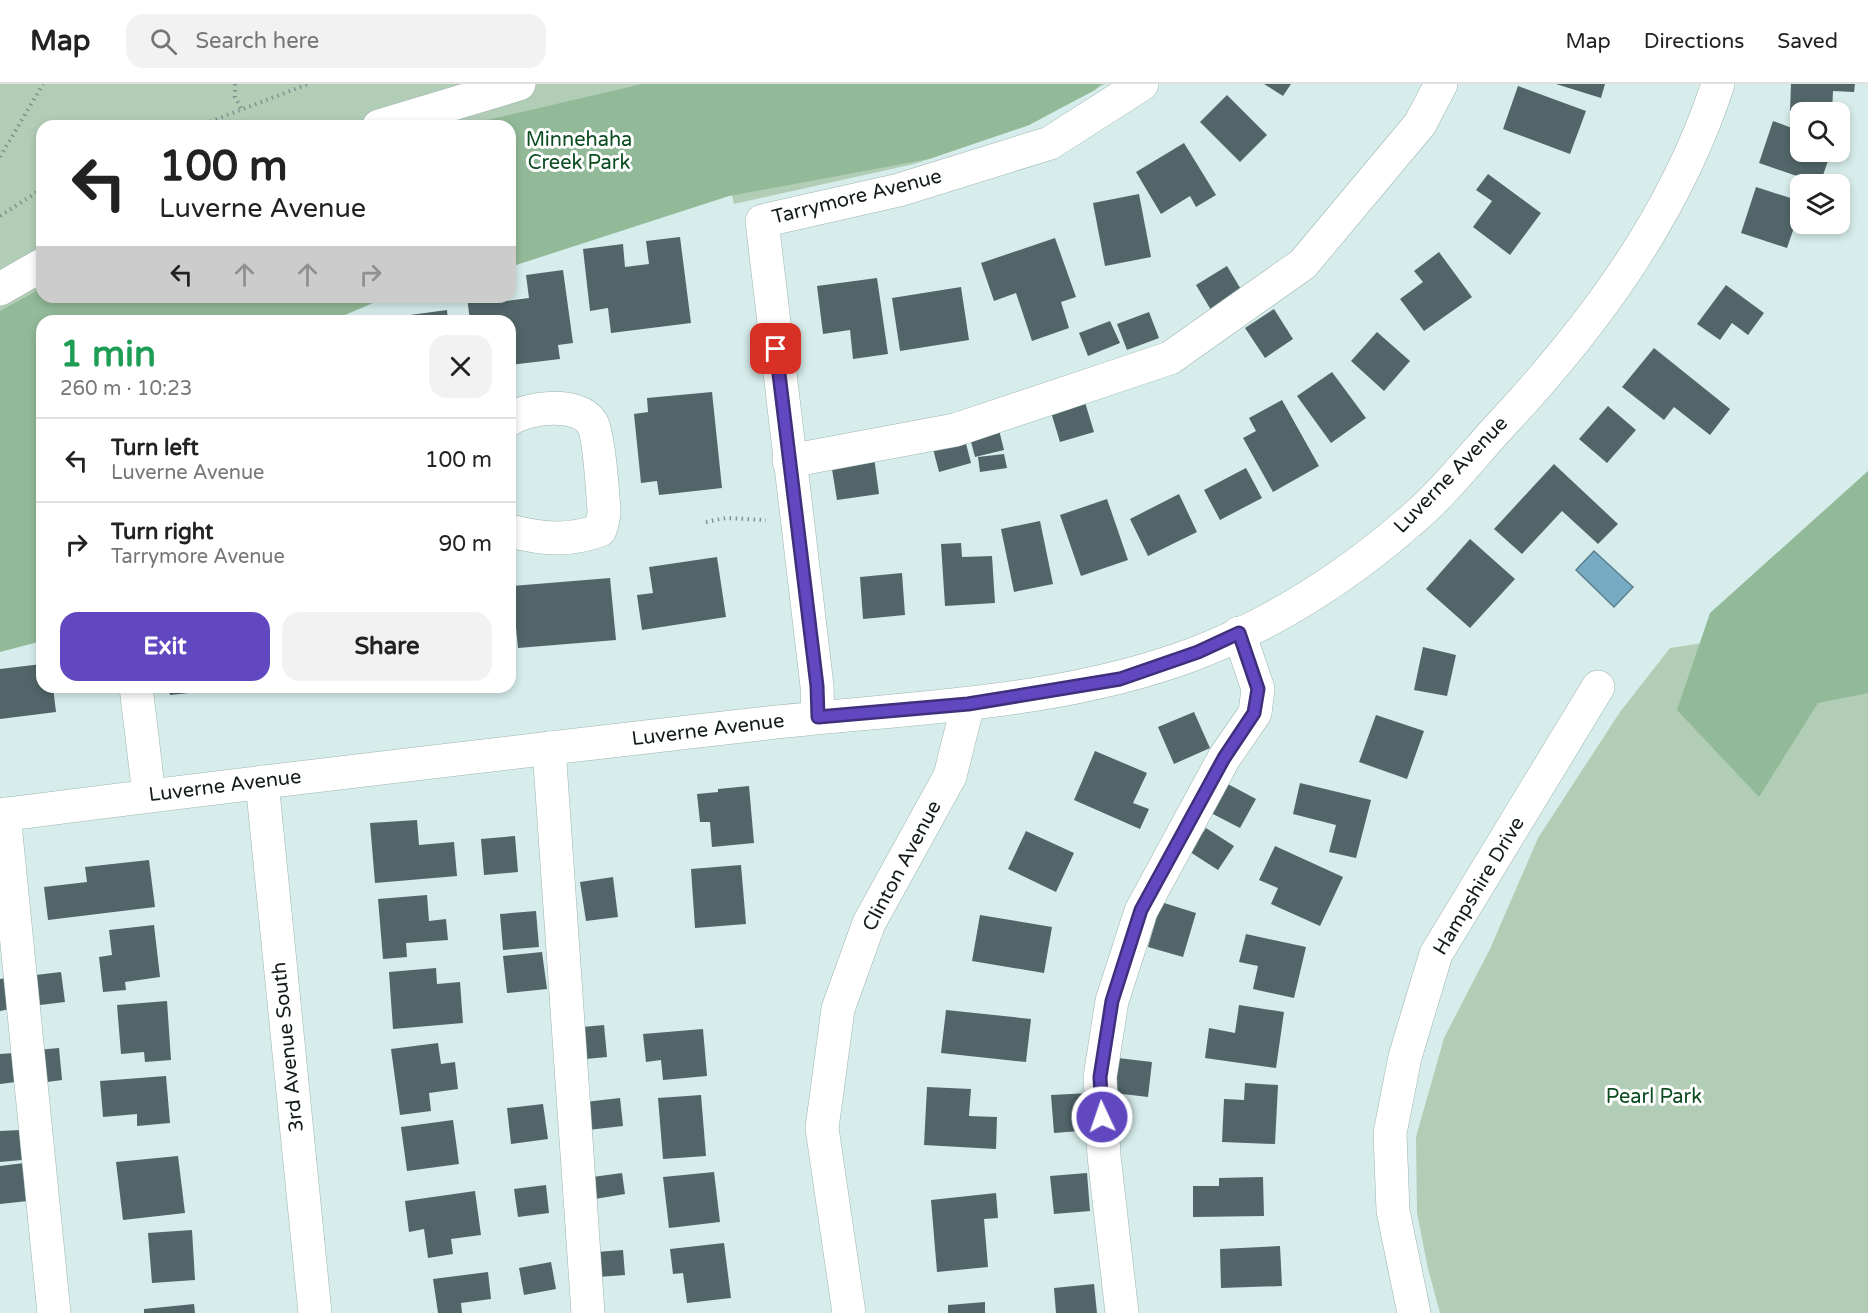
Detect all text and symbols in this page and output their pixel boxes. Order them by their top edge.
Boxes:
search box [126,14,546,68]
text: Map [30,24,90,58]
icon: search [147,25,180,58]
text: Search here [195,28,319,54]
text: Map [1565,29,1611,54]
text: Directions [1644,29,1744,54]
text: Saved [1777,29,1838,54]
map controls [1790,102,1850,234]
button: search [1790,102,1850,162]
park label: Minnehaha Creek Park [526,128,632,175]
text: 100 m [159,141,288,192]
icon: left [60,144,138,222]
street label: Tarrymore Avenue [770,164,944,230]
button: layers [1790,174,1850,234]
text: Luverne Avenue [159,192,366,225]
icon: left [165,258,198,291]
icon: ahead [228,258,261,291]
icon: ahead [291,258,324,291]
icon: right [354,258,387,291]
pin [750,323,801,374]
icon: arrive [759,332,792,365]
text: 1 min [60,333,156,376]
button: close [429,335,492,398]
text: 260 m · 10:23 [60,377,192,401]
street label: Luverne Avenue [1389,411,1513,539]
text: Turn left [111,435,199,461]
icon: left [60,444,93,477]
text: 100 m [425,447,492,473]
text: Luverne Avenue [111,461,264,485]
text: Turn right [111,519,213,545]
icon: right [60,528,93,561]
text: 90 m [438,531,492,557]
text: Tarrymore Avenue [111,545,285,569]
button: Exit [60,612,270,681]
button: Share [282,612,492,681]
street label: Luverne Avenue [630,709,786,751]
street label: Luverne Avenue [147,765,303,807]
street label: Clinton Avenue [858,797,946,935]
street label: Hampshire Drive [1428,812,1530,960]
street label: 3rd Avenue South [267,961,309,1133]
position arrow [1070,1085,1134,1149]
park label: Pearl Park [1606,1085,1702,1109]

